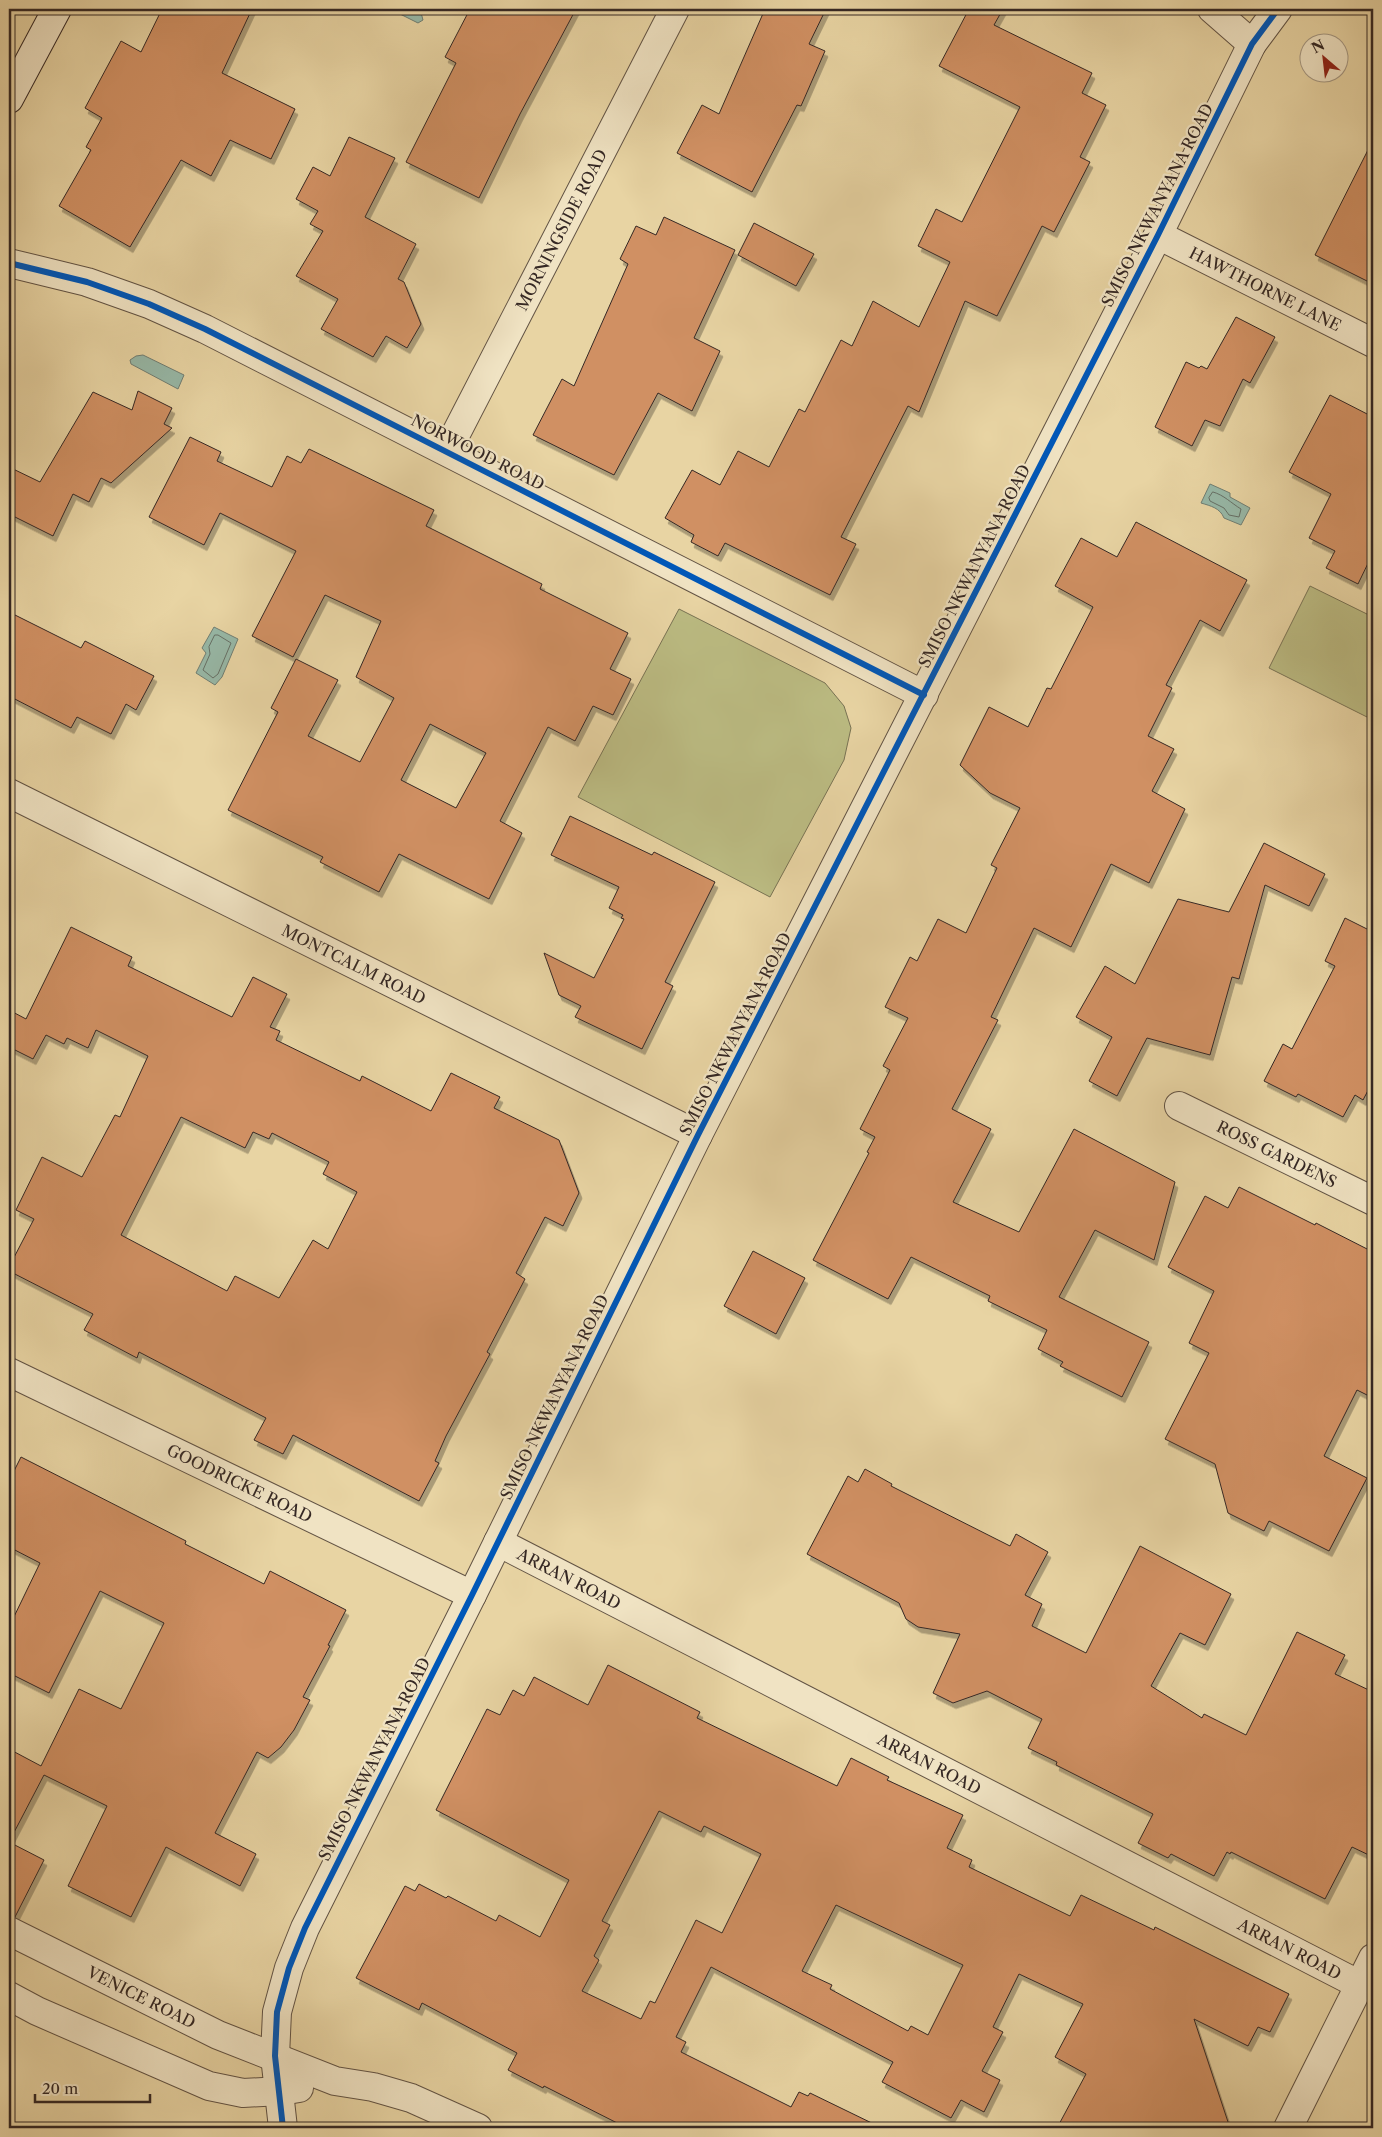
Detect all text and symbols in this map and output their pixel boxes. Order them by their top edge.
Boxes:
north arrow [1300,32,1350,82]
text: N [1308,36,1327,57]
street label: SMISO NKWANYANA ROAD [1097,100,1217,310]
street label: MORNINGSIDE ROAD [511,146,611,314]
street label: HAWTHORNE LANE [1186,242,1344,335]
street label: NORWOOD ROAD [408,410,548,494]
street label: SMISO NKWANYANA ROAD [914,461,1034,671]
street label: MONTCALM ROAD [278,920,429,1008]
street label: SMISO NKWANYANA ROAD [675,929,795,1139]
street label: ROSS GARDENS [1214,1116,1340,1192]
street label: SMISO NKWANYANA ROAD [496,1291,612,1503]
street label: GOODRICKE ROAD [164,1440,316,1527]
street label: ARRAN ROAD [513,1543,624,1613]
street label: SMISO NKWANYANA ROAD [314,1654,434,1864]
street label: ARRAN ROAD [873,1728,985,1799]
street label: ARRAN ROAD [1234,1913,1345,1984]
street label: VENICE ROAD [83,1961,199,2032]
scale bar [35,2072,150,2104]
text: 20 m [42,2079,78,2098]

